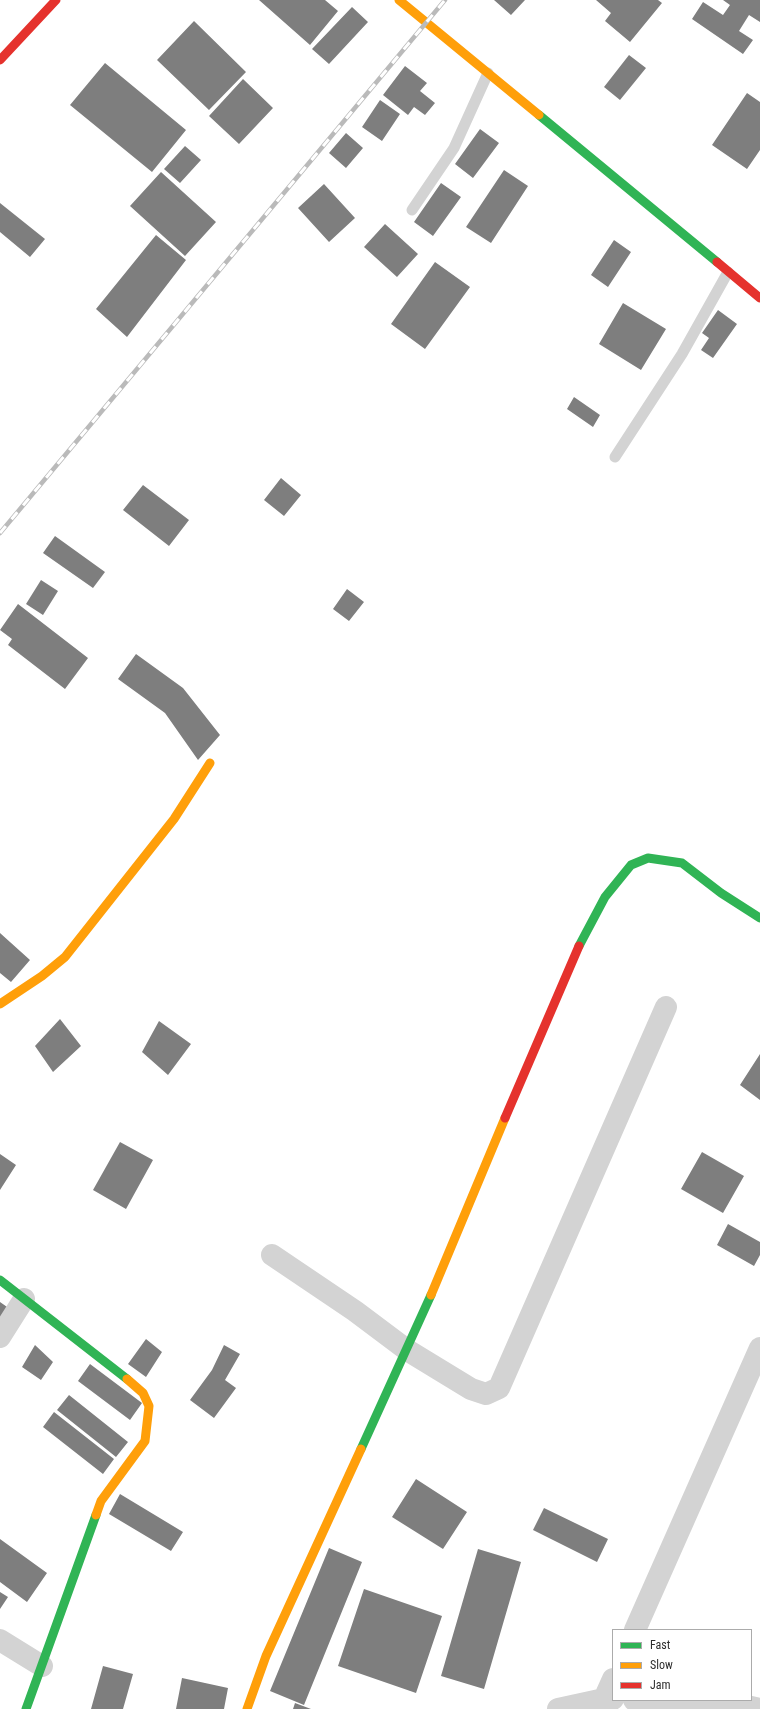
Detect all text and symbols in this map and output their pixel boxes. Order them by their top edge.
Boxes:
legend [612,1629,752,1701]
text: Fast [650,1638,670,1652]
text: Slow [650,1658,673,1672]
text: Jam [650,1678,671,1692]

